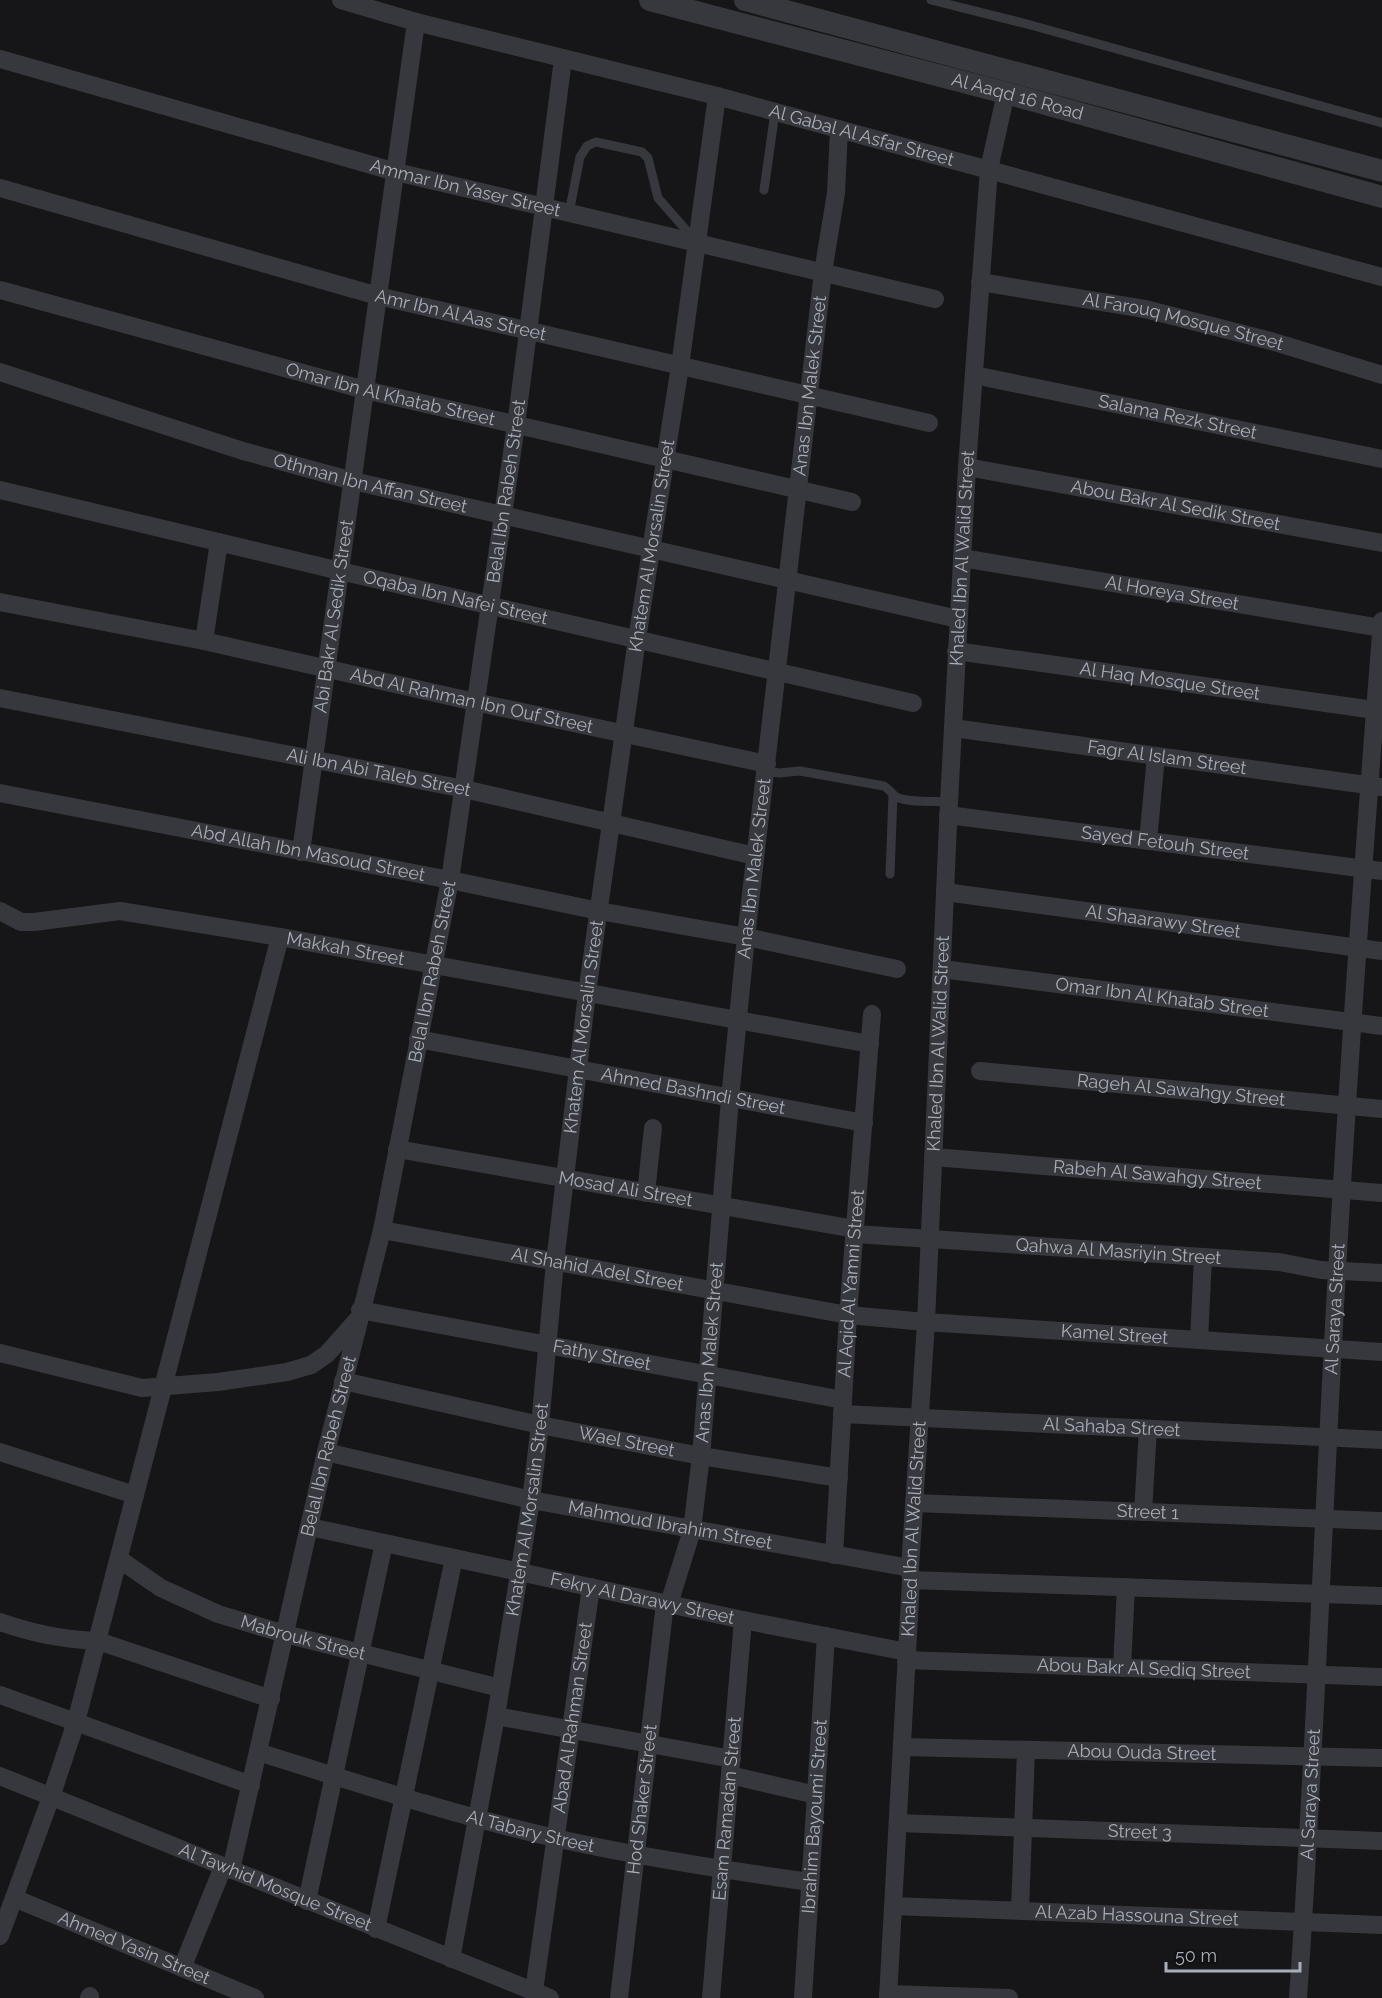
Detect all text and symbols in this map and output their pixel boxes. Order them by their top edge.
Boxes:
street label: Al Aaqd 16 Road [949,68,1086,124]
street label: Al Gabal Al Asfar Street [767,100,956,170]
street label: Ammar Ibn Yaser Street [368,154,563,220]
street label: Amr Ibn Al Aas Street [373,285,548,344]
street label: Al Farouq Mosque Street [1081,288,1286,354]
street label: Anas Ibn Malek Street [788,294,830,477]
street label: Omar Ibn Al Khatab Street [283,358,497,430]
street label: Salama Rezk Street [1097,390,1259,443]
street label: Belal Ibn Rabeh Street [482,398,529,584]
street label: Khatem Al Morsalin Street [624,438,678,653]
street label: Othman Ibn Affan Street [271,449,469,517]
street label: Khaled Ibn Al Walid Street [945,449,978,666]
street label: Abou Bakr Al Sedik Street [1069,475,1282,534]
street label: Abi Bakr Al Sedik Street [309,518,357,714]
street label: Oqaba Ibn Nafei Street [361,566,550,629]
street label: Al Horeya Street [1104,571,1241,614]
street label: Al Haq Mosque Street [1078,658,1261,704]
street label: Abd Al Rahman Ibn Ouf Street [348,663,595,737]
street label: Fagr Al Islam Street [1086,736,1248,778]
street label: Ali Ibn Abi Taleb Street [285,743,473,800]
street label: Anas Ibn Malek Street [733,777,774,960]
street label: Abd Allah Ibn Masoud Street [190,819,427,885]
street label: Sayed Fetouh Street [1080,821,1250,864]
street label: Belal Ibn Rabeh Street [404,879,460,1064]
street label: Al Shaarawy Street [1084,900,1242,942]
street label: Khatem Al Morsalin Street [559,919,607,1135]
street label: Makkah Street [285,927,406,969]
street label: Khaled Ibn Al Walid Street [923,935,953,1152]
street label: Omar Ibn Al Khatab Street [1054,973,1270,1021]
street label: Ahmed Bashndi Street [600,1063,787,1118]
street label: Rageh Al Sawahgy Street [1076,1069,1286,1110]
street label: Rabeh Al Sawahgy Street [1052,1156,1262,1193]
street label: Mosad Ali Street [557,1166,694,1210]
street label: Al Aqid Al Yamni Street [833,1189,868,1378]
street label: Qahwa Al Masriyin Street [1015,1234,1222,1268]
street label: Al Shahid Adel Street [510,1243,685,1295]
street label: Al Saraya Street [1320,1243,1349,1375]
street label: Anas Ibn Malek Street [691,1261,727,1444]
street label: Kamel Street [1060,1320,1169,1348]
street label: Fathy Street [551,1335,653,1374]
street label: Belal Ibn Rabeh Street [296,1353,360,1538]
street label: Khatem Al Morsalin Street [501,1402,552,1618]
street label: Al Sahaba Street [1042,1413,1181,1440]
street label: Khaled Ibn Al Walid Street [897,1420,930,1637]
street label: Wael Street [577,1422,676,1461]
street label: Mahmoud Ibrahim Street [567,1496,774,1553]
street label: Street 1 [1116,1500,1180,1523]
street label: Fekry Al Darawy Street [549,1568,737,1628]
street label: Mabrouk Street [238,1610,368,1664]
street label: Abad Al Rahman Street [548,1621,596,1815]
street label: Abou Bakr Al Sediq Street [1037,1654,1251,1682]
street label: Esam Ramadan Street [708,1716,745,1901]
street label: Ibrahim Bayoumi Street [797,1719,831,1914]
street label: Hod Shaker Street [622,1723,661,1875]
street label: Al Saraya Street [1296,1728,1324,1861]
street label: Abou Ouda Street [1067,1740,1217,1764]
street label: Al Tabary Street [465,1805,596,1856]
street label: Street 3 [1107,1820,1172,1843]
street label: Al Tawhid Mosque Street [176,1838,375,1935]
street label: Al Azab Hassouna Street [1035,1901,1239,1929]
street label: Ahmed Yasin Street [55,1907,213,1988]
scale bar [1166,1935,1300,1973]
text: 50 m [1175,1945,1217,1966]

